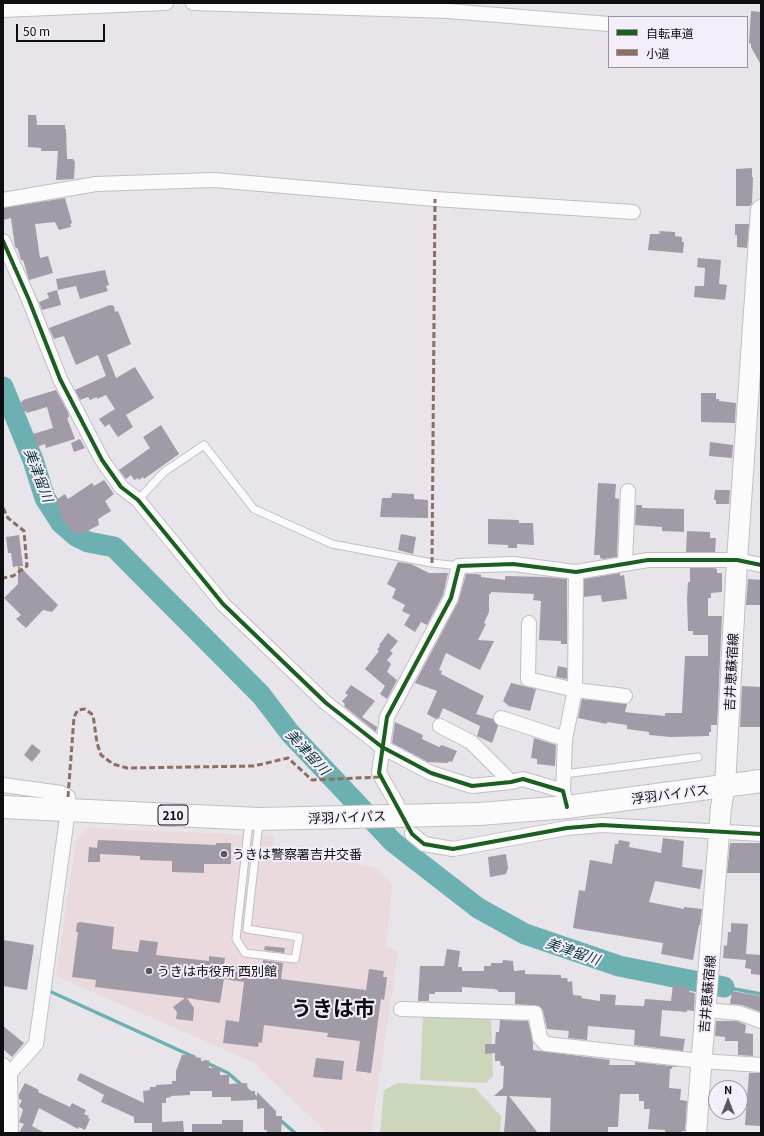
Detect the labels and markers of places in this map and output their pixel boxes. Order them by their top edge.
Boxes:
place label: うきは警察署吉井交番 [232,846,362,862]
marker: うきは警察署吉井交番 [219,849,229,859]
place label: うきは市役所 西別館 [157,963,277,979]
marker: うきは市役所 西別館 [144,966,154,976]

